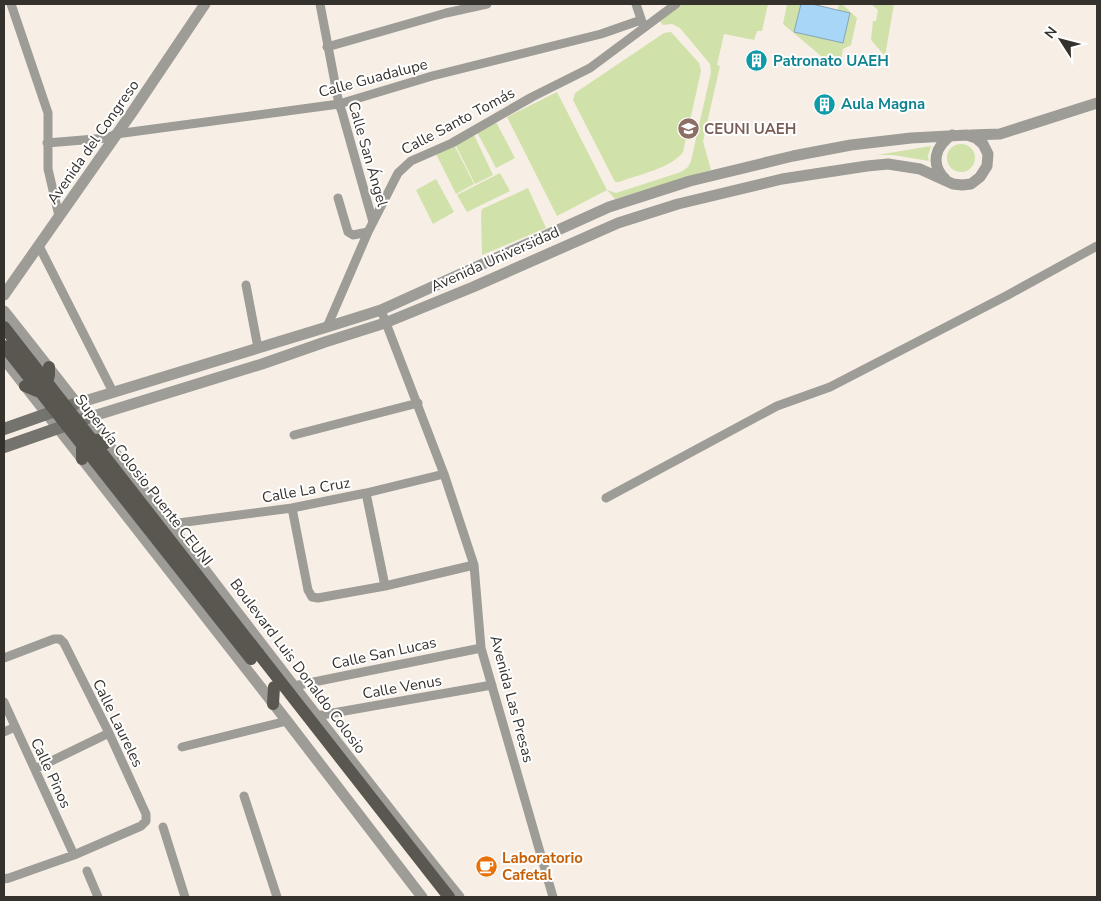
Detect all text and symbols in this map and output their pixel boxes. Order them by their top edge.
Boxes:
north arrow [1036,15,1086,65]
text: N [1040,23,1062,42]
building icon: Patronato UAEH [745,49,769,73]
place label: Patronato UAEH [773,51,889,71]
street label: Calle Guadalupe [316,54,430,102]
street label: Avenida del Congreso [42,76,144,208]
street label: Calle Santo Tomás [398,83,518,159]
building icon: Aula Magna [813,92,837,116]
place label: Aula Magna [841,94,925,114]
street label: Calle San Ángel [343,99,393,210]
school or university icon: CEUNI UAEH [676,117,700,141]
place label: CEUNI UAEH [704,119,796,139]
street label: Avenida Universidad [428,222,562,296]
street label: Supervía Colosio Puente CEUNI [71,390,217,570]
street label: Calle La Cruz [260,472,352,508]
street label: Boulevard Luis Donaldo Colosio [225,574,371,758]
street label: Calle San Lucas [330,632,438,674]
street label: Avenida Las Presas [485,633,539,765]
street label: Calle Venus [361,670,443,704]
street label: Calle Laureles [88,676,148,770]
street label: Calle Pinos [26,735,76,811]
place label: Laboratorio Cafetal [502,848,583,885]
cafe icon: Laboratorio Cafetal [474,855,498,879]

